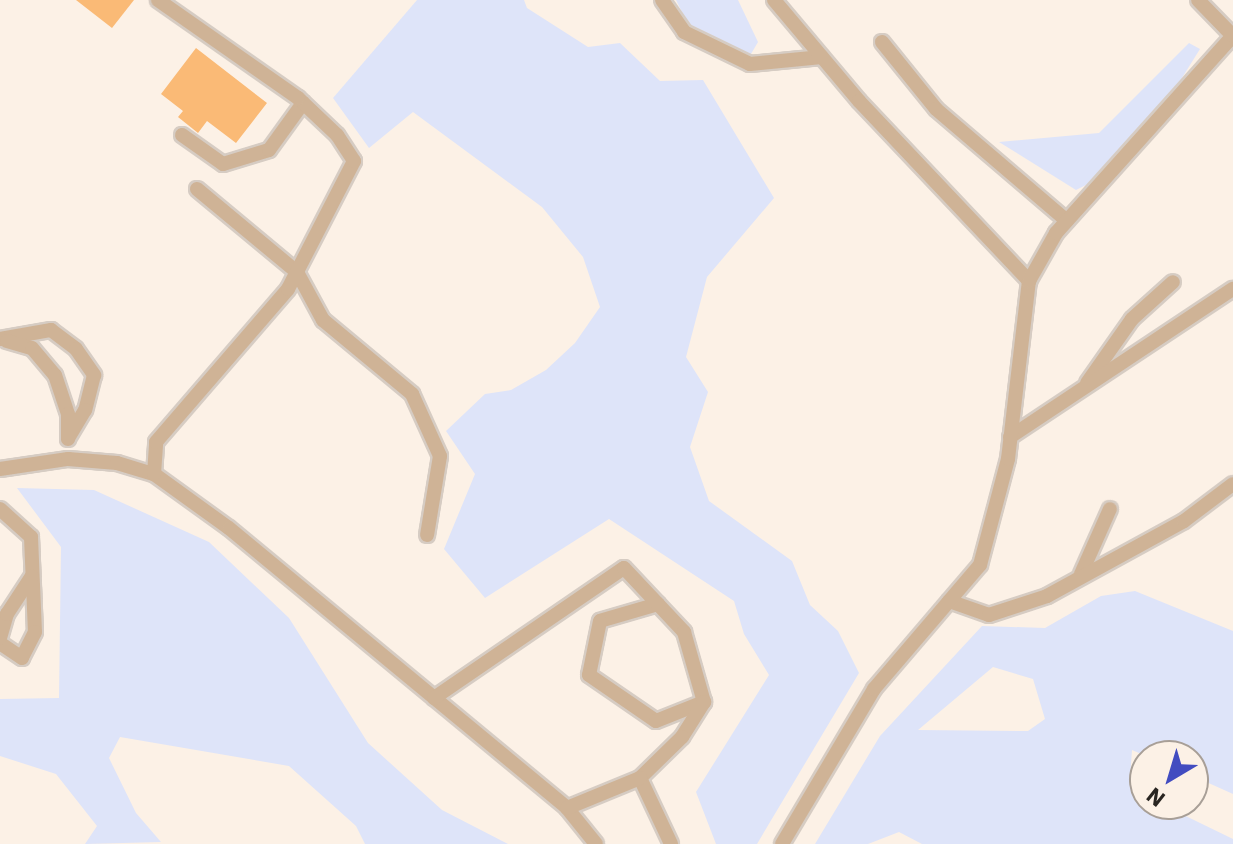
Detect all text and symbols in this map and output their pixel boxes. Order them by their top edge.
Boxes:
north arrow [1129,740,1209,820]
text: N [1140,781,1170,814]

